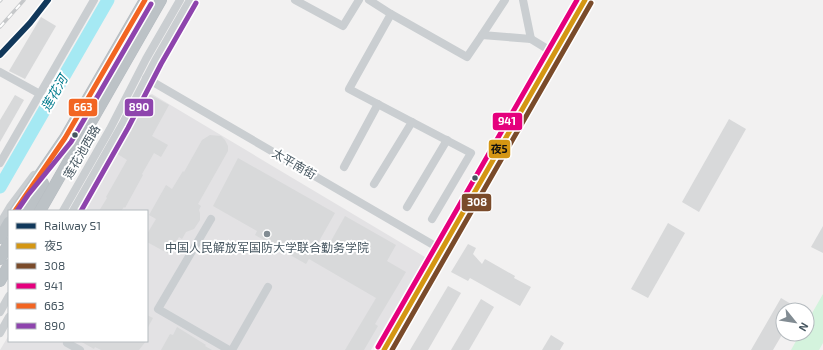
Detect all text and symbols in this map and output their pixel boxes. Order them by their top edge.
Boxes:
water label: 莲花河 [37,70,72,114]
line badge: 663 [68,98,98,117]
line badge: 890 [124,98,154,117]
text: 663 [73,100,93,113]
text: 890 [129,100,149,113]
line badge: 941 [492,112,523,131]
text: 941 [498,114,516,127]
street label: 莲花池西路 [60,122,102,181]
unlabelled marker [70,130,80,140]
line badge: 夜5 [488,139,511,159]
text: 夜5 [490,142,508,155]
street label: 太平南街 [270,145,319,181]
unlabelled marker [470,173,480,183]
line badge: 308 [461,193,492,212]
text: 308 [467,195,487,208]
legend [8,210,148,342]
text: Railway S1 [44,218,101,232]
marker: 中国人民解放军国防大学联合勤务学院 [262,229,272,239]
text: 夜5 [44,238,62,252]
place label: 中国人民解放军国防大学联合勤务学院 [165,240,369,254]
text: 308 [44,258,65,272]
text: 941 [44,278,63,292]
text: 663 [44,298,64,312]
north arrow [775,302,815,342]
text: 890 [44,318,65,332]
text: N [796,321,812,334]

